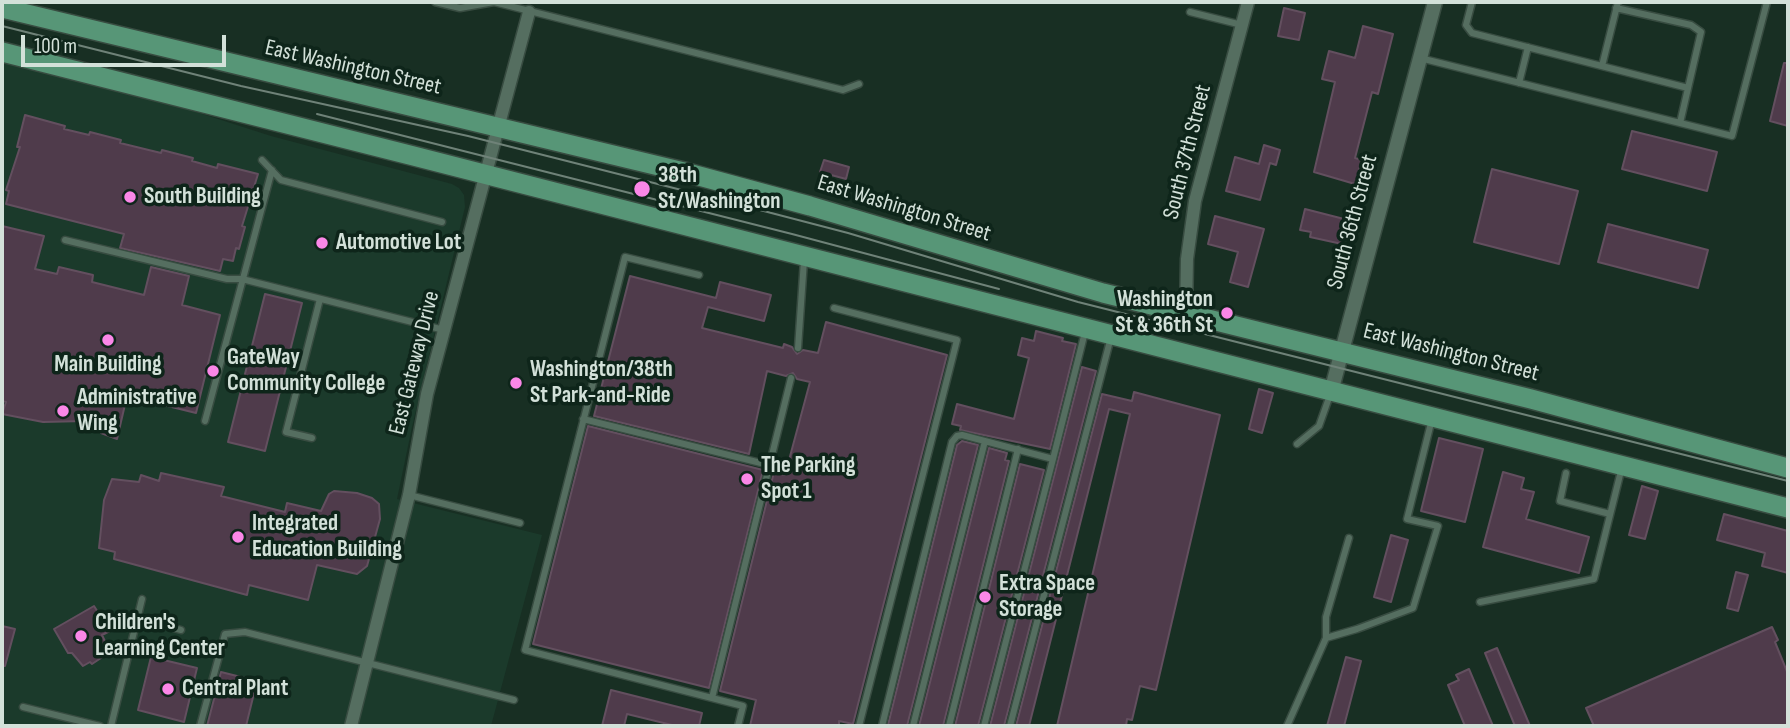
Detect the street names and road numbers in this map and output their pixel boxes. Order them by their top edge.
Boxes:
street label: East Washington Street [262,34,444,102]
street label: South 37th Street [1158,82,1218,222]
street label: South 36th Street [1322,152,1384,292]
street label: East Washington Street [814,170,994,248]
street label: East Gateway Drive [384,288,446,438]
street label: East Washington Street [1360,318,1542,388]

